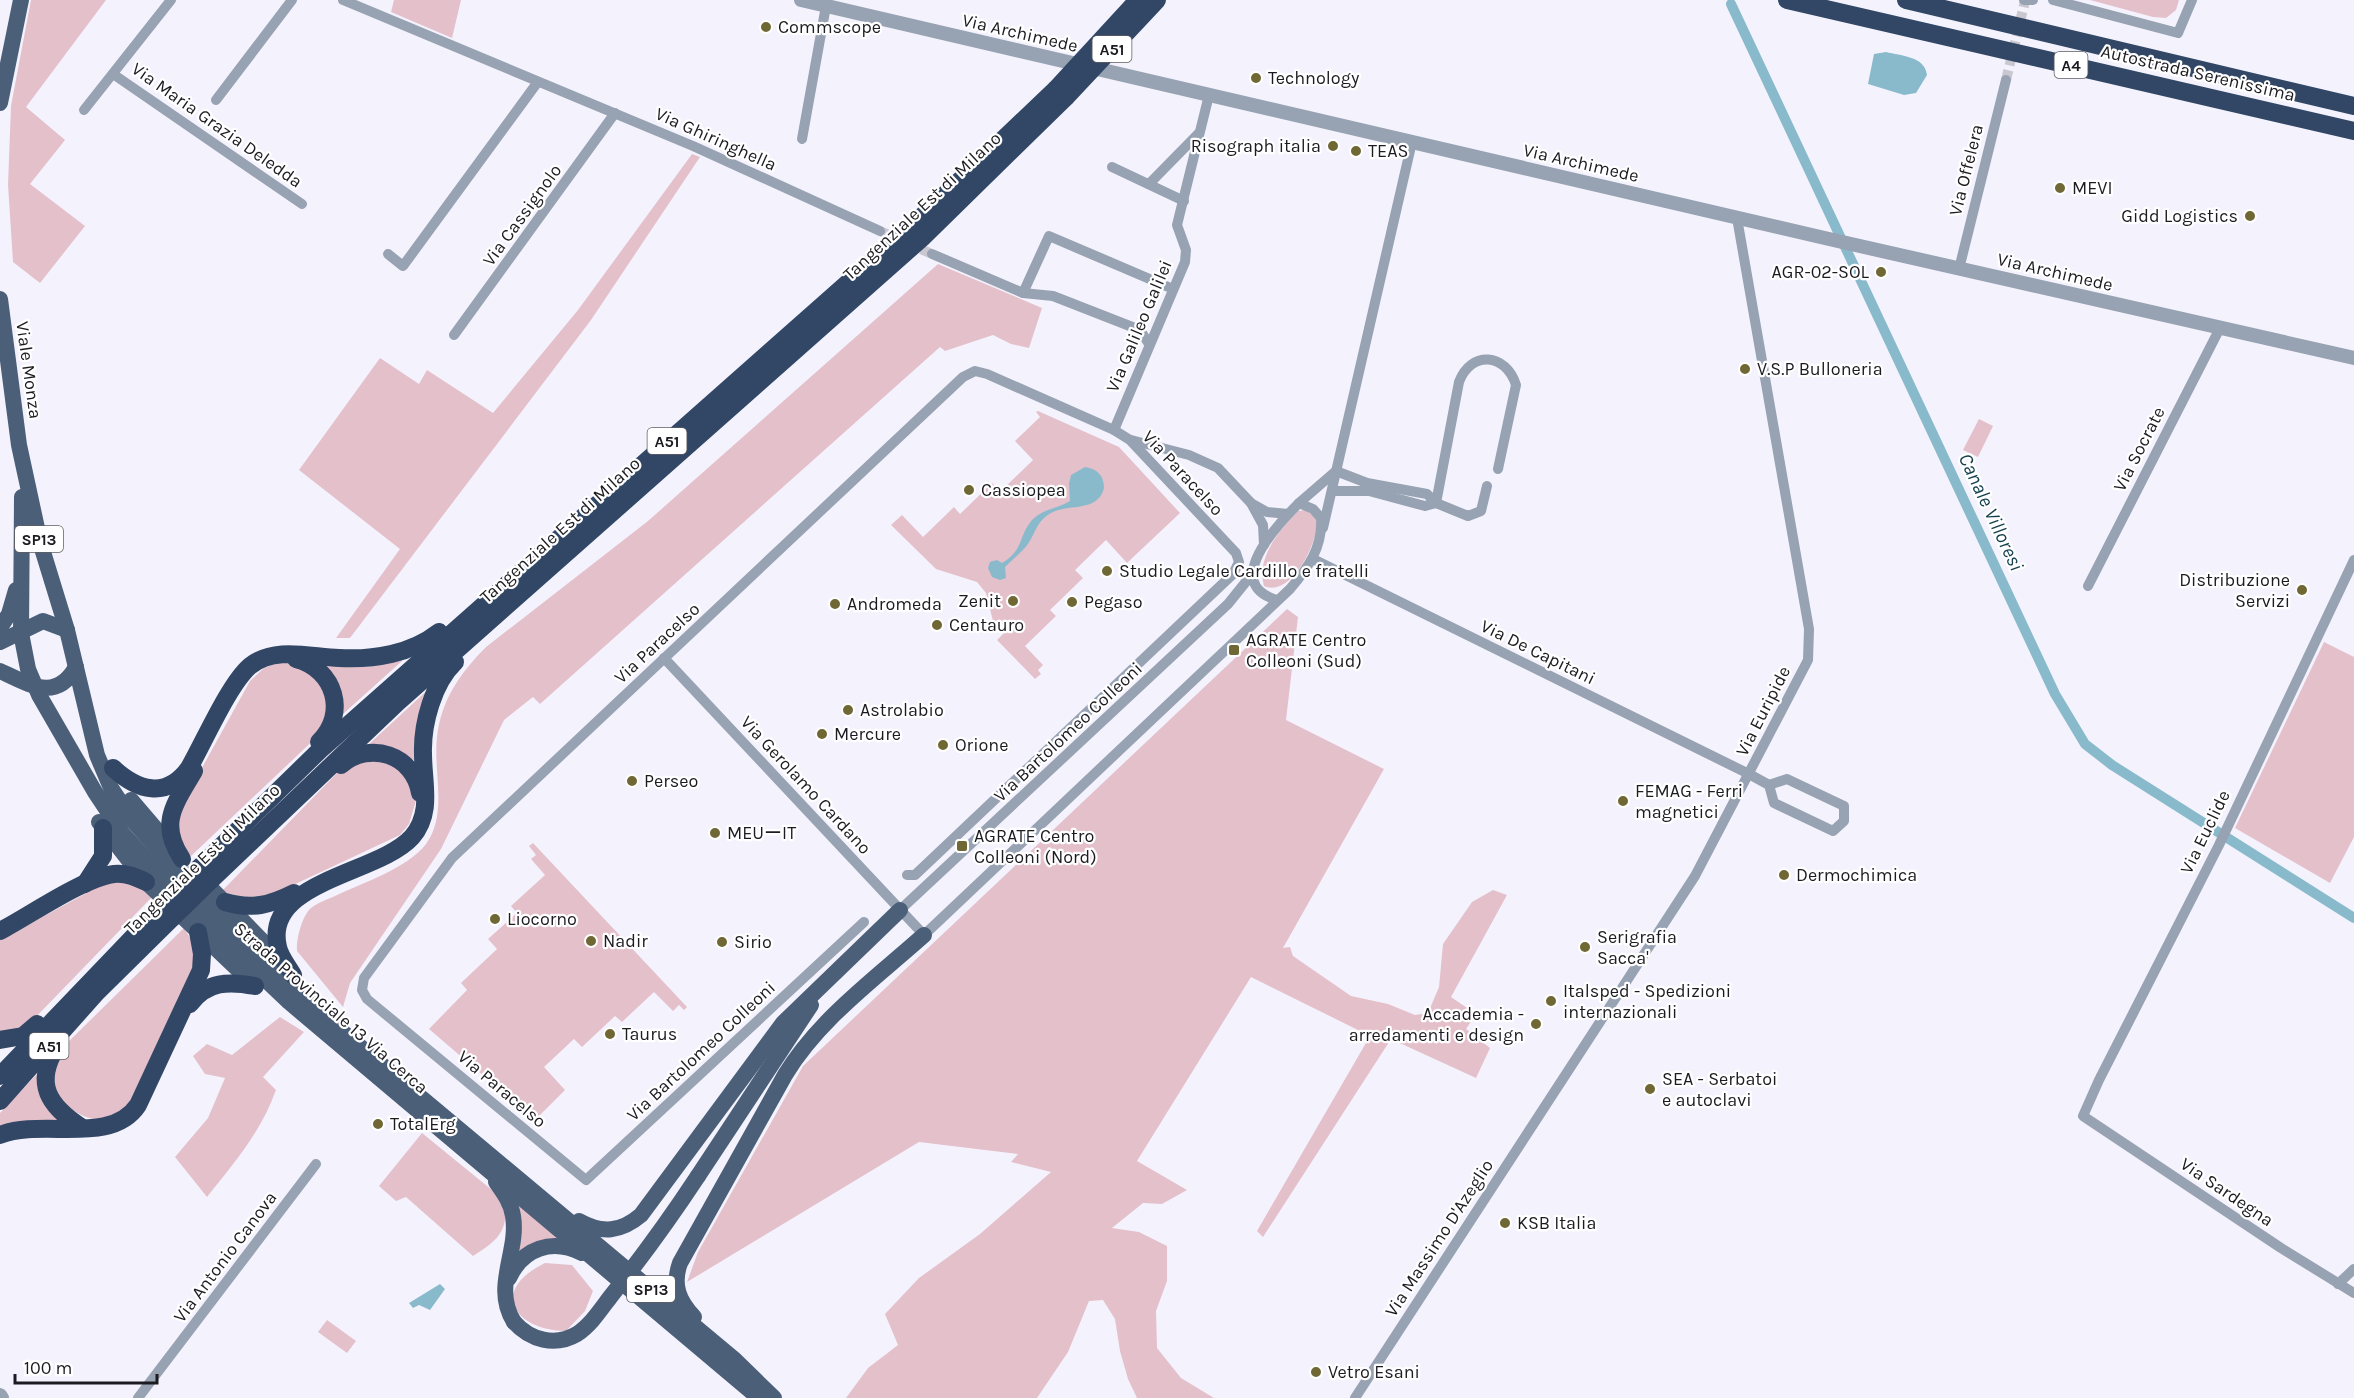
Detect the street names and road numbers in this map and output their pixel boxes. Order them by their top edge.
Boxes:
street label: Via Archimede [960,9,1080,57]
road number: A51 [1092,36,1132,62]
street label: Autostrada Serenissima [2099,40,2297,106]
road number: A4 [2054,52,2088,78]
street label: Via Maria Grazia Deledda [127,58,307,192]
street label: Via Ghiringhella [652,102,780,176]
street label: Via Offelera [1944,122,1988,218]
street label: Tangenziale Est di Milano [838,127,1006,285]
street label: Via Archimede [1521,139,1641,187]
street label: Via Cassignolo [478,160,566,270]
street label: Via Archimede [1995,248,2115,296]
street label: Via Galileo Galilei [1101,257,1177,395]
street label: Viale Monza [11,320,47,420]
street label: Via Socrate [2108,403,2170,495]
street label: Via Paracelso [1138,426,1228,520]
road number: A51 [648,428,686,454]
street label: Tangenziale Est di Milano [475,452,645,608]
road number: SP13 [15,526,63,552]
street label: Via Paracelso [610,598,704,688]
street label: Via De Capitani [1477,615,1599,689]
street label: Via Bartolomeo Colleoni [989,657,1147,807]
street label: Via Euripide [1731,662,1795,760]
street label: Via Gerolamo Cardano [736,711,876,859]
street label: Tangenziale Est di Milano [120,779,284,939]
street label: Via Euclide [2175,787,2235,877]
street label: Strada Provinciale 13 Via Cerca [229,918,433,1098]
street label: Via Bartolomeo Colleoni [622,976,780,1126]
road number: A51 [29,1033,68,1059]
street label: Via Paracelso [453,1046,551,1132]
street label: Via Sardegna [2176,1153,2278,1231]
street label: Via Massimo D'Azeglio [1380,1155,1498,1321]
street label: Via Antonio Canova [169,1187,281,1327]
road number: SP13 [627,1276,675,1302]

